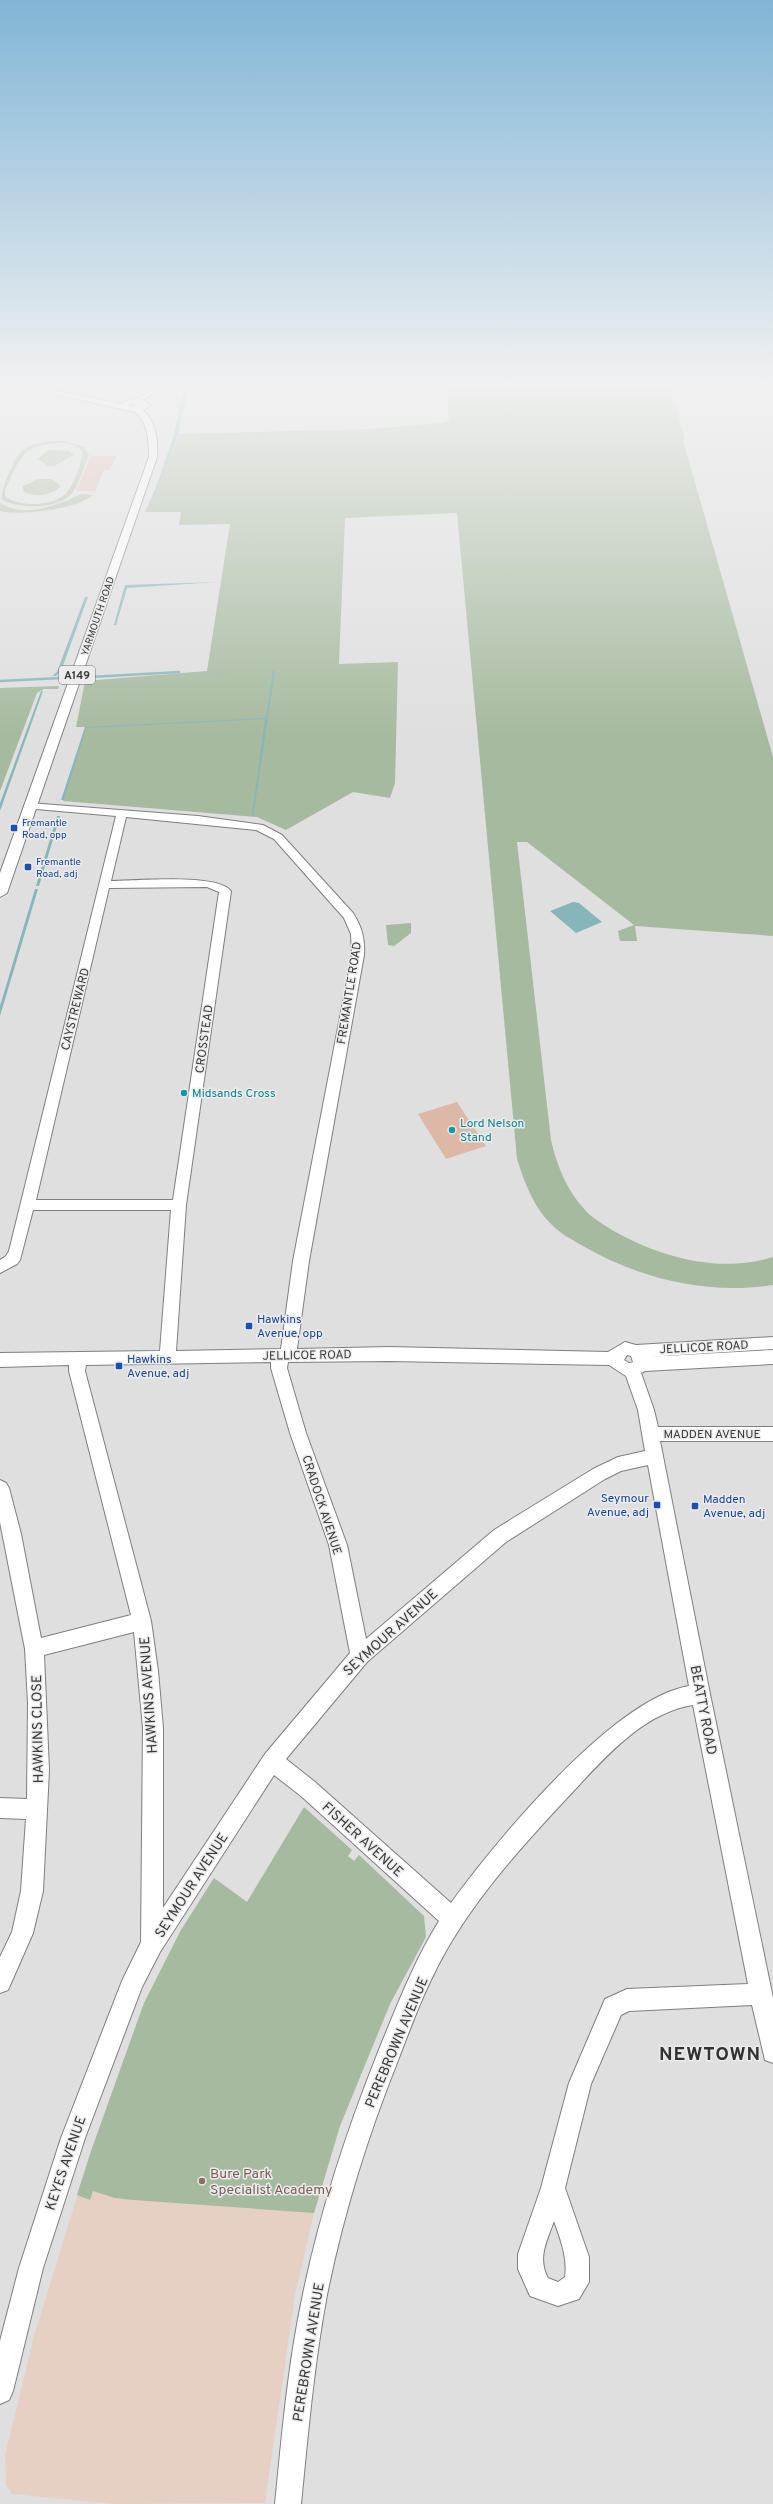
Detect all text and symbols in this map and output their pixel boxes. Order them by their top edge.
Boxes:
street label: YARMOUTH ROAD [79,575,118,658]
road number: A149 [59,666,95,684]
place label: Fremantle Road, opp [22,817,67,842]
marker: Fremantle Road, opp [9,823,19,833]
place label: Fremantle Road, adj [36,856,81,881]
marker: Fremantle Road, adj [23,862,33,872]
street label: FREMANTLE ROAD [334,941,366,1046]
street label: CAYSTREWARD [58,966,94,1052]
street label: CROSSTEAD [192,1004,218,1074]
place label: Midsands Cross [192,1086,276,1102]
marker: Midsands Cross [179,1088,189,1098]
place label: Lord Nelson Stand [460,1116,524,1146]
marker: Lord Nelson Stand [447,1125,457,1135]
place label: Hawkins Avenue, opp [257,1312,323,1342]
marker: Hawkins Avenue, opp [244,1321,254,1331]
street label: JELLICOE ROAD [659,1338,749,1358]
street label: JELLICOE ROAD [262,1347,352,1365]
place label: Hawkins Avenue, adj [127,1352,189,1382]
marker: Hawkins Avenue, adj [114,1361,124,1371]
street label: MADDEN AVENUE [663,1427,761,1443]
street label: CRADOCK AVENUE [297,1453,345,1557]
place label: Seymour Avenue, adj [587,1491,649,1521]
place label: Madden Avenue, adj [703,1492,765,1522]
marker: Seymour Avenue, adj [652,1500,662,1510]
marker: Madden Avenue, adj [690,1501,700,1511]
street label: SEYMOUR AVENUE [340,1586,442,1680]
street label: HAWKINS AVENUE [137,1636,162,1754]
street label: BEATTY ROAD [685,1664,720,1757]
street label: HAWKINS CLOSE [29,1675,48,1783]
street label: FISHER AVENUE [318,1799,406,1881]
street label: SEYMOUR AVENUE [152,1830,233,1941]
street label: PEREBROWN AVENUE [362,1975,433,2111]
district label: NEWTOWN [659,2043,761,2067]
street label: KEYES AVENUE [42,2114,91,2213]
place label: Bure Park Specialist Academy [210,2166,332,2199]
marker: Bure Park Specialist Academy [197,2176,207,2186]
street label: PEREBROWN AVENUE [290,2281,329,2423]

